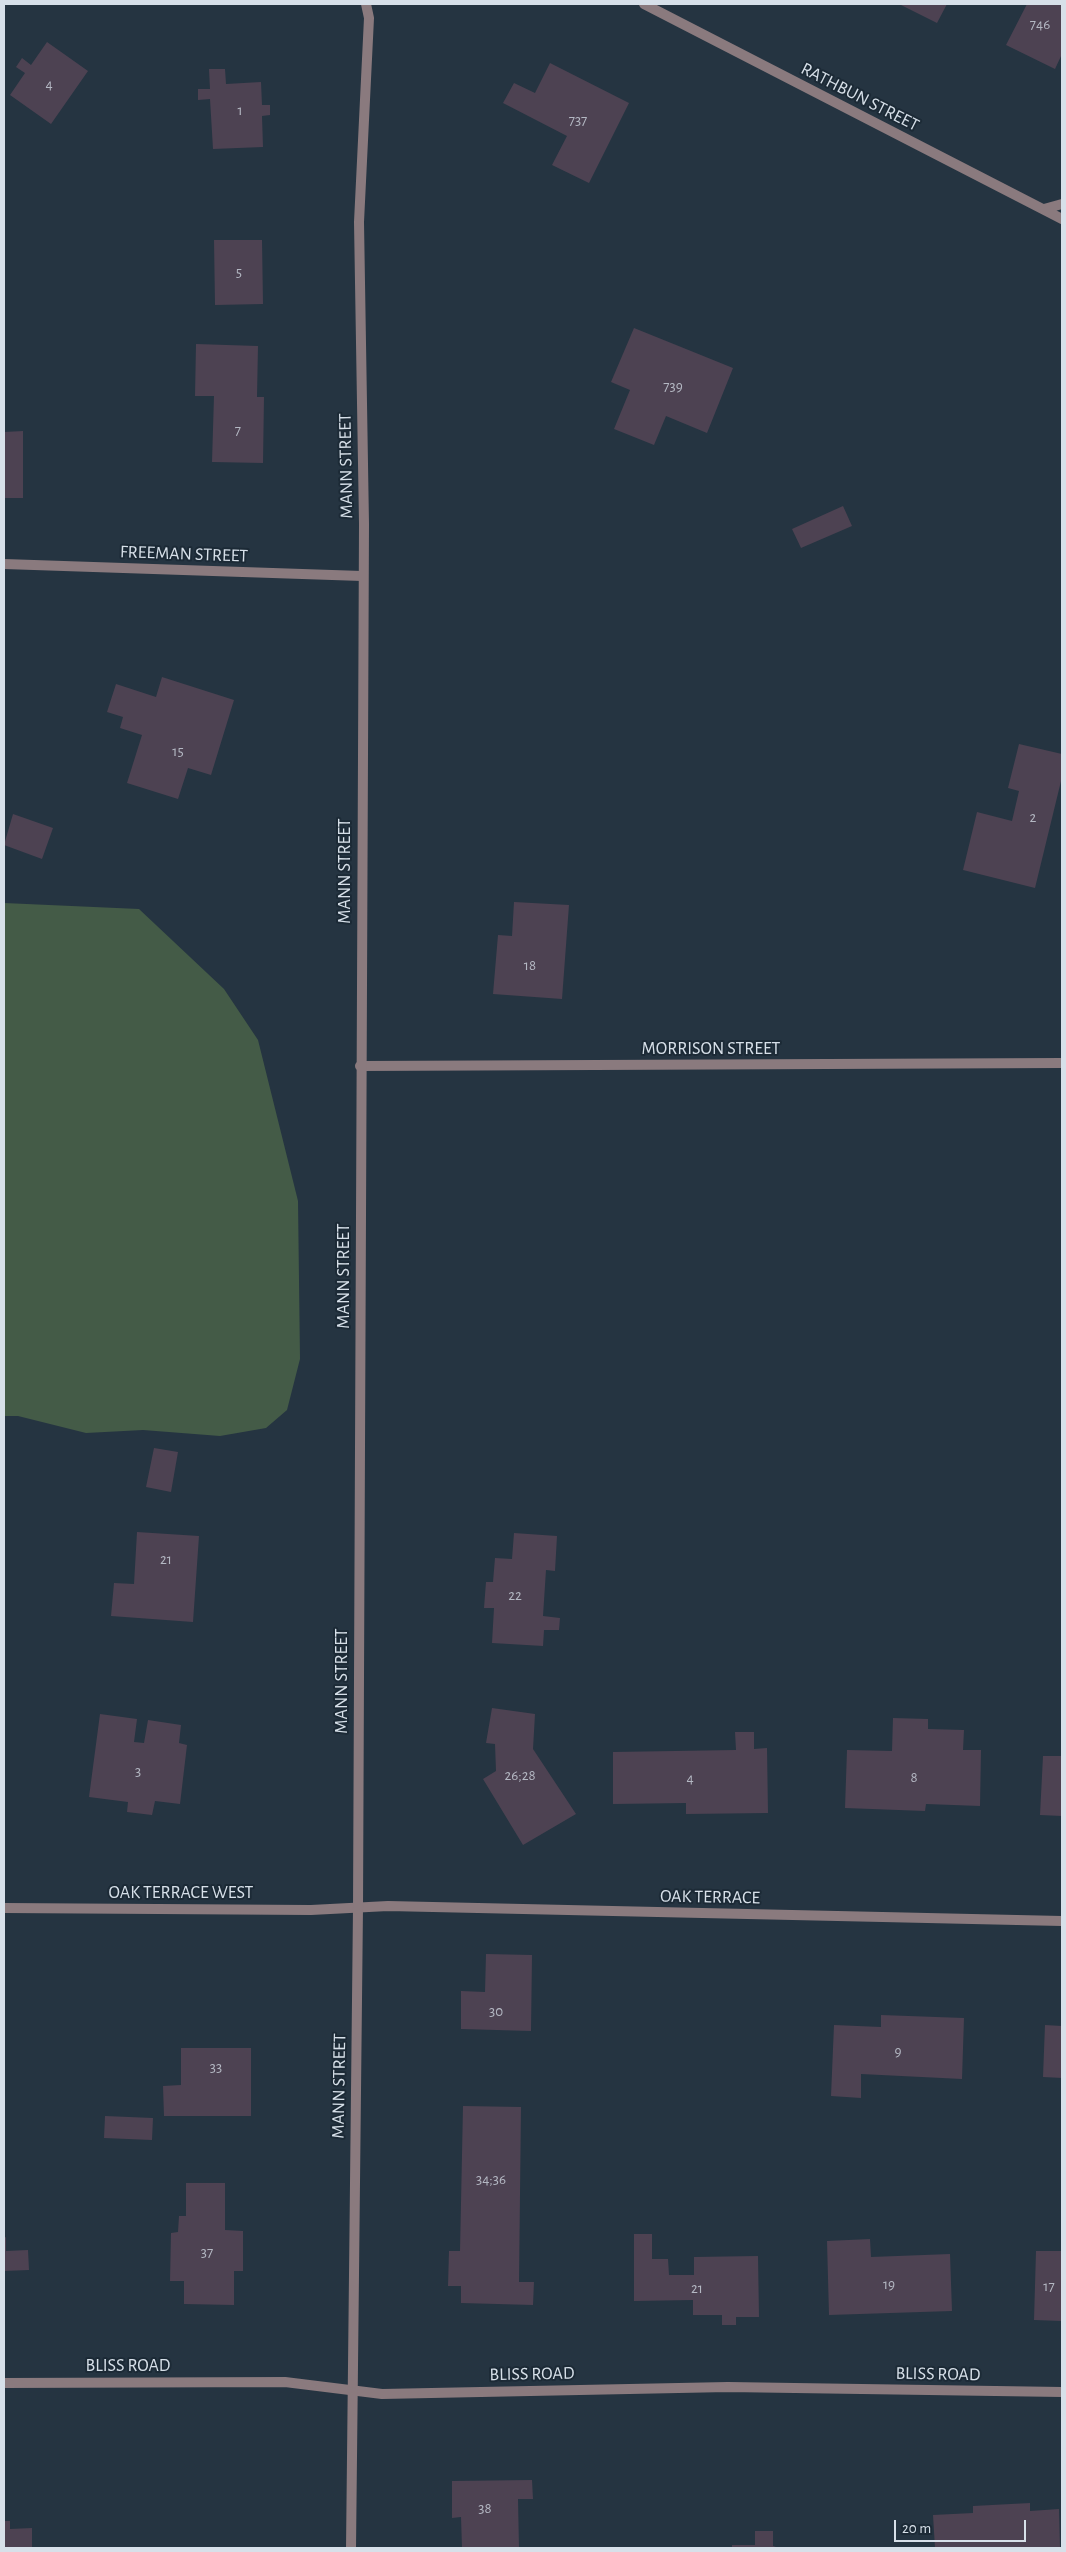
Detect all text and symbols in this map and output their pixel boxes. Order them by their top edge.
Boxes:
house number: 746 [1030,15,1050,33]
street label: RATHBUN STREET [797,58,923,136]
house number: 4 [45,75,53,93]
house number: 1 [237,101,243,119]
house number: 737 [569,111,587,129]
house number: 5 [236,263,242,281]
house number: 739 [663,377,683,395]
street label: MANN STREET [334,413,358,519]
house number: 7 [235,421,241,439]
street label: FREEMAN STREET [120,541,248,567]
house number: 15 [172,742,184,760]
house number: 2 [1030,808,1036,826]
street label: MANN STREET [334,818,356,924]
house number: 18 [524,956,536,974]
street label: MORRISON STREET [642,1038,780,1060]
street label: MANN STREET [333,1223,355,1329]
house number: 21 [160,1550,172,1568]
house number: 22 [508,1586,522,1604]
street label: MANN STREET [331,1628,353,1734]
house number: 3 [135,1762,141,1780]
house number: 26;28 [504,1766,536,1784]
house number: 8 [910,1768,918,1786]
house number: 4 [686,1769,694,1787]
street label: OAK TERRACE WEST [109,1882,253,1904]
street label: OAK TERRACE [660,1885,760,1909]
house number: 30 [489,2002,503,2020]
street label: MANN STREET [327,2033,351,2139]
house number: 9 [894,2042,902,2060]
house number: 33 [210,2058,222,2076]
house number: 34;36 [476,2170,506,2188]
house number: 37 [201,2243,213,2261]
house number: 19 [883,2275,895,2293]
house number: 17 [1043,2277,1055,2295]
house number: 21 [691,2279,703,2297]
street label: BLISS ROAD [86,2355,170,2377]
street label: BLISS ROAD [489,2362,575,2386]
street label: BLISS ROAD [895,2362,981,2386]
house number: 38 [478,2499,492,2517]
scale bar [896,2510,1028,2542]
text: 20 m [902,2521,931,2536]

